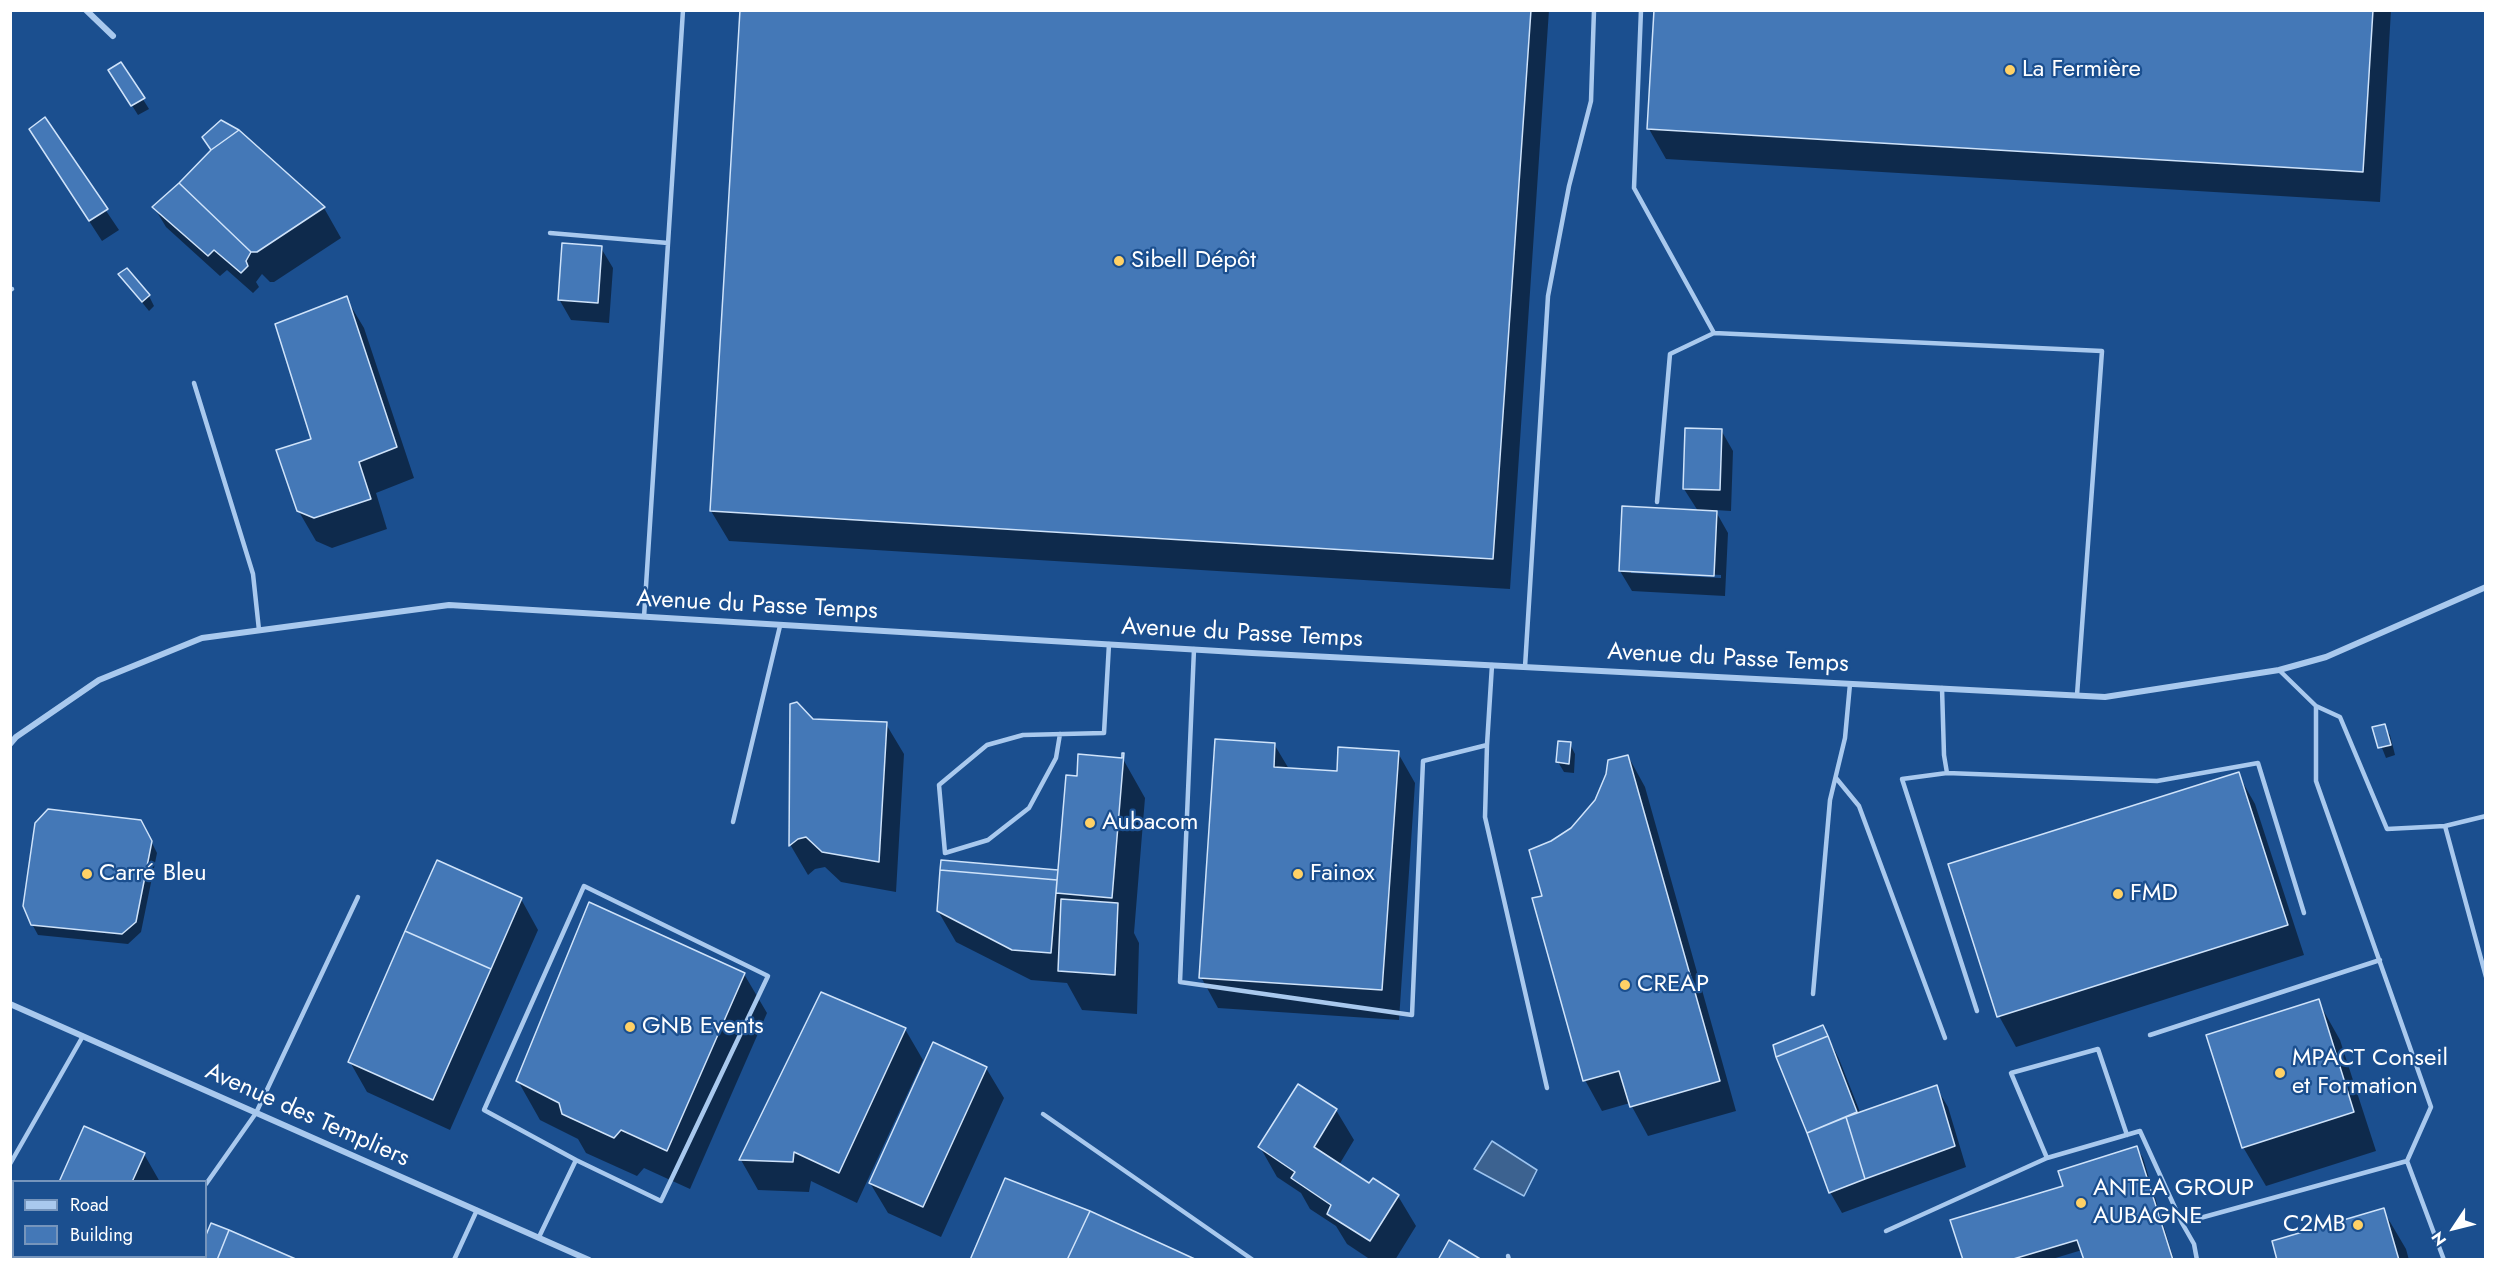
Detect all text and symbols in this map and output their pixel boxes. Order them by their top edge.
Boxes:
place label: La Fermière [2022,56,2141,84]
marker: La Fermière [2003,63,2017,77]
place label: Sibell Dépôt [1131,247,1256,275]
marker: Sibell Dépôt [1112,254,1126,268]
street label: Avenue du Passe Temps [636,585,878,627]
street label: Avenue du Passe Temps [1121,613,1363,655]
street label: Avenue du Passe Temps [1607,638,1849,680]
place label: Aubacom [1102,809,1198,837]
marker: Aubacom [1083,816,1097,830]
place label: Carré Bleu [99,860,207,888]
place label: Fainox [1310,860,1374,888]
marker: Carré Bleu [80,867,94,881]
marker: Fainox [1291,867,1305,881]
place label: FMD [2130,880,2178,908]
marker: FMD [2111,887,2125,901]
place label: CREAP [1637,971,1709,999]
marker: CREAP [1618,978,1632,992]
place label: GNB Events [642,1013,764,1041]
marker: GNB Events [623,1020,637,1034]
place label: MPACT Conseil et Formation [2292,1045,2448,1101]
street label: Avenue des Templiers [200,1058,414,1174]
marker: MPACT Conseil et Formation [2273,1066,2287,1080]
place label: ANTEA GROUP AUBAGNE [2093,1175,2254,1231]
legend [12,1180,207,1258]
text: Road [70,1192,109,1218]
marker: ANTEA GROUP AUBAGNE [2074,1196,2088,1210]
north arrow [2424,1198,2484,1258]
place label: C2MB [2283,1211,2346,1239]
marker: C2MB [2351,1218,2365,1232]
text: Building [70,1222,133,1248]
text: N [2426,1227,2452,1250]

